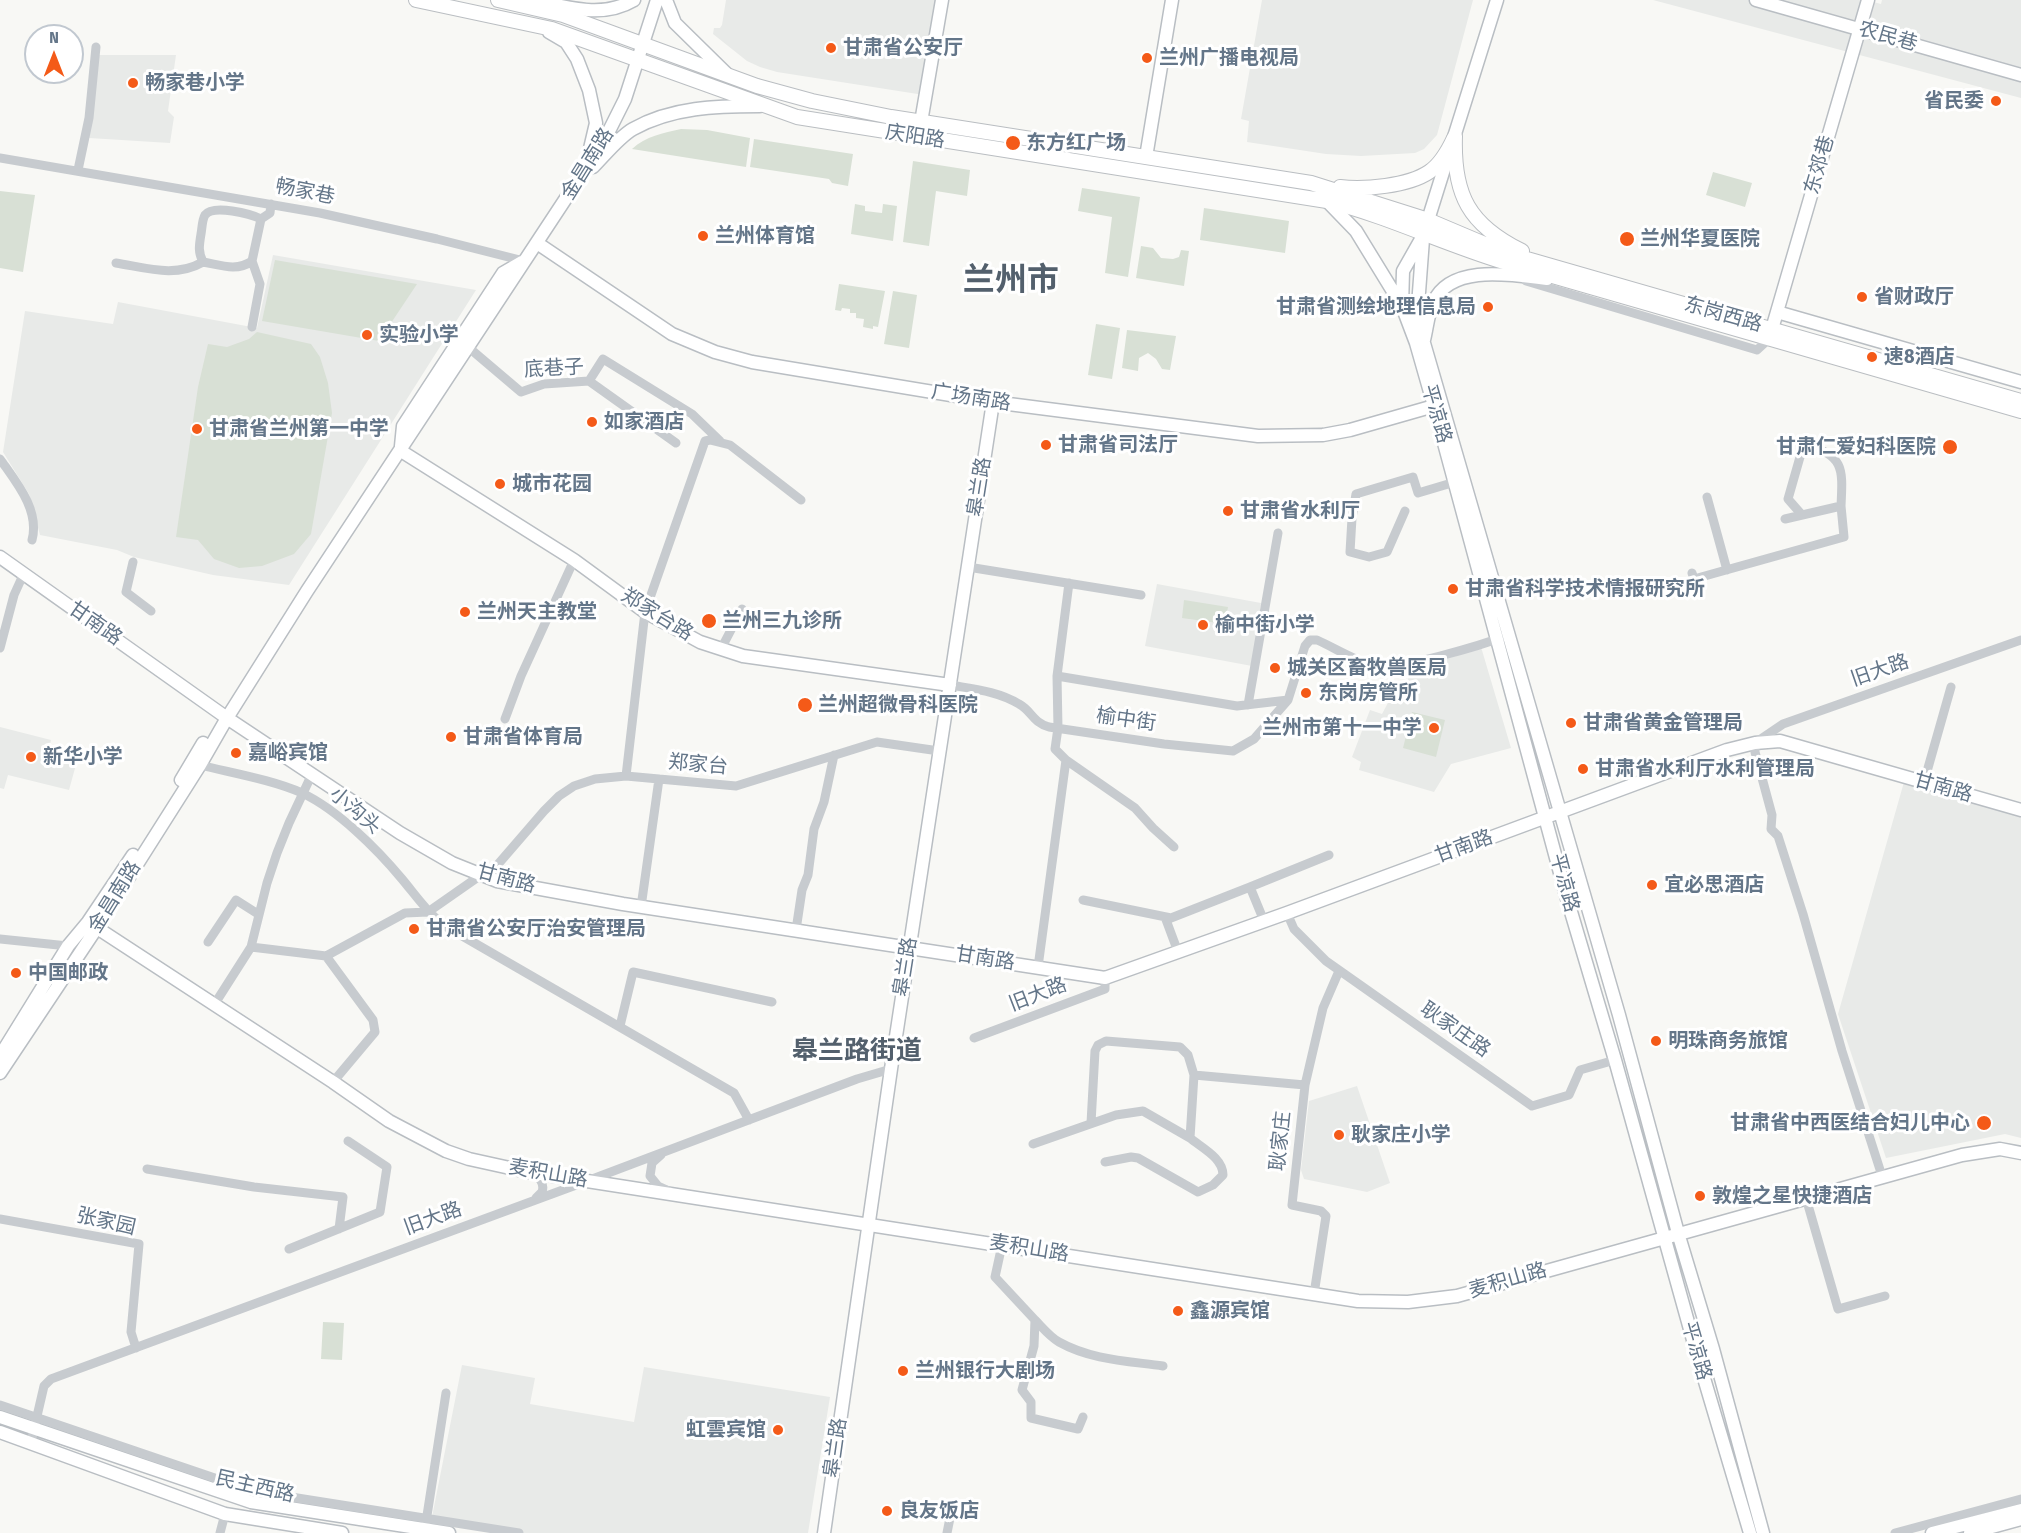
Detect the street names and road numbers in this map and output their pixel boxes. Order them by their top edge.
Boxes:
street label: 农民巷 [1856,17,1920,57]
street label: 庆阳路 [883,120,947,154]
street label: 金昌南路 [557,124,619,204]
street label: 东郊巷 [1800,133,1840,197]
street label: 畅家巷 [273,174,337,210]
street label: 东岗西路 [1681,292,1765,338]
street label: 底巷子 [523,355,585,383]
street label: 广场南路 [930,380,1012,416]
street label: 平凉路 [1416,382,1456,446]
street label: 皋兰路 [963,455,997,519]
street label: 郑家台路 [617,584,697,646]
street label: 甘南路 [64,597,126,651]
street label: 旧大路 [1848,650,1912,692]
street label: 榆中街 [1095,704,1157,736]
street label: 郑家台 [667,750,729,780]
street label: 甘南路 [1911,768,1975,808]
street label: 小沟头 [324,783,386,839]
street label: 甘南路 [1432,825,1496,869]
street label: 平凉路 [1545,851,1583,915]
street label: 金昌南路 [84,857,146,937]
street label: 甘南路 [474,860,538,898]
street label: 皋兰路 [889,935,923,999]
street label: 甘南路 [953,942,1017,976]
street label: 旧大路 [1006,973,1070,1017]
street label: 耿家庄路 [1415,997,1495,1063]
street label: 耿家庄 [1266,1110,1296,1172]
street label: 麦积山路 [507,1155,589,1193]
street label: 旧大路 [401,1197,465,1241]
street label: 张家园 [74,1204,138,1240]
street label: 麦积山路 [988,1231,1070,1267]
street label: 麦积山路 [1466,1258,1550,1304]
street label: 平凉路 [1676,1319,1716,1383]
street label: 皋兰路 [820,1417,852,1479]
street label: 民主西路 [213,1466,297,1508]

